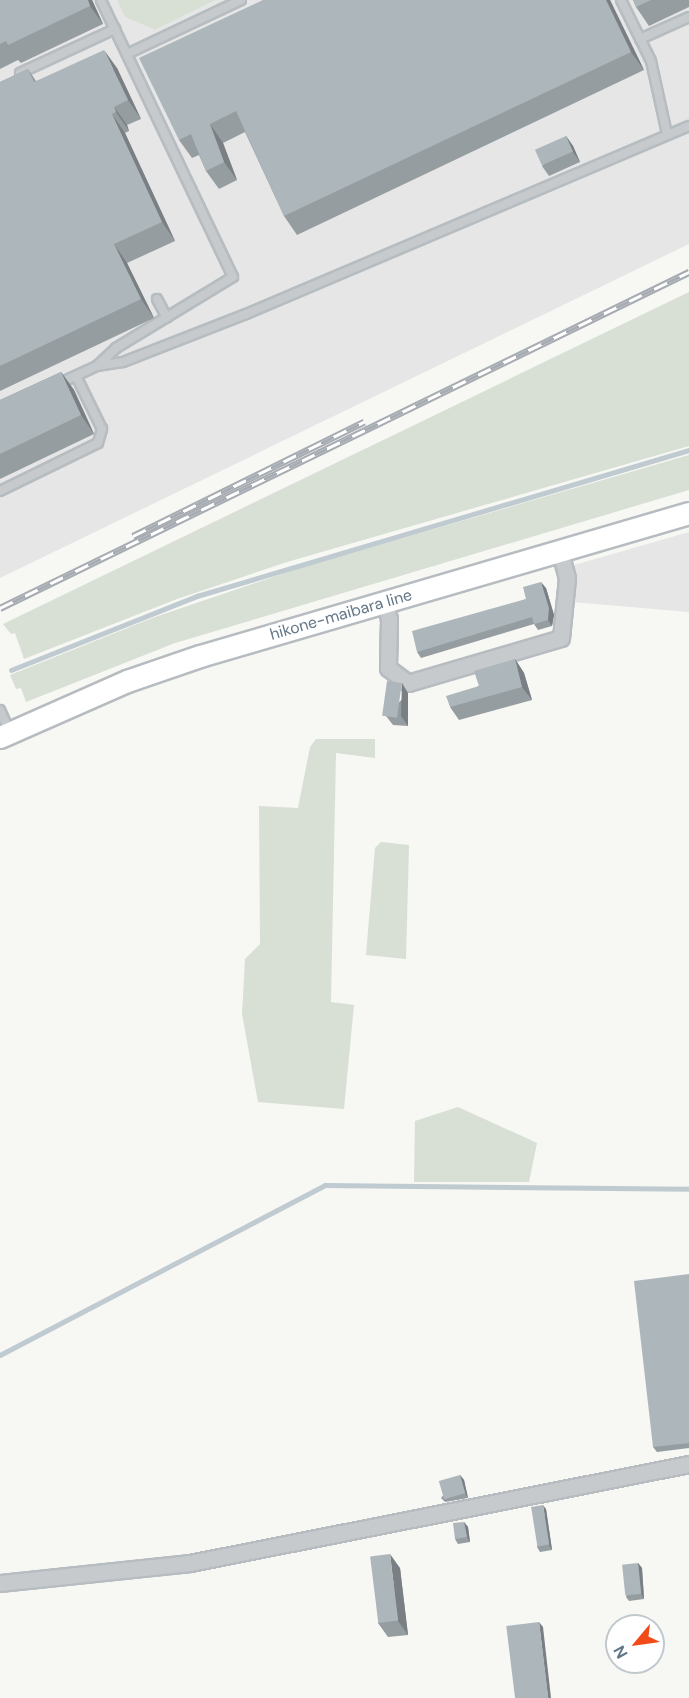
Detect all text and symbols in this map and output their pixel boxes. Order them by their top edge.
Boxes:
street label: hikone-maibara line [268,586,414,644]
north arrow [605,1614,665,1674]
text: N [609,1642,633,1662]

